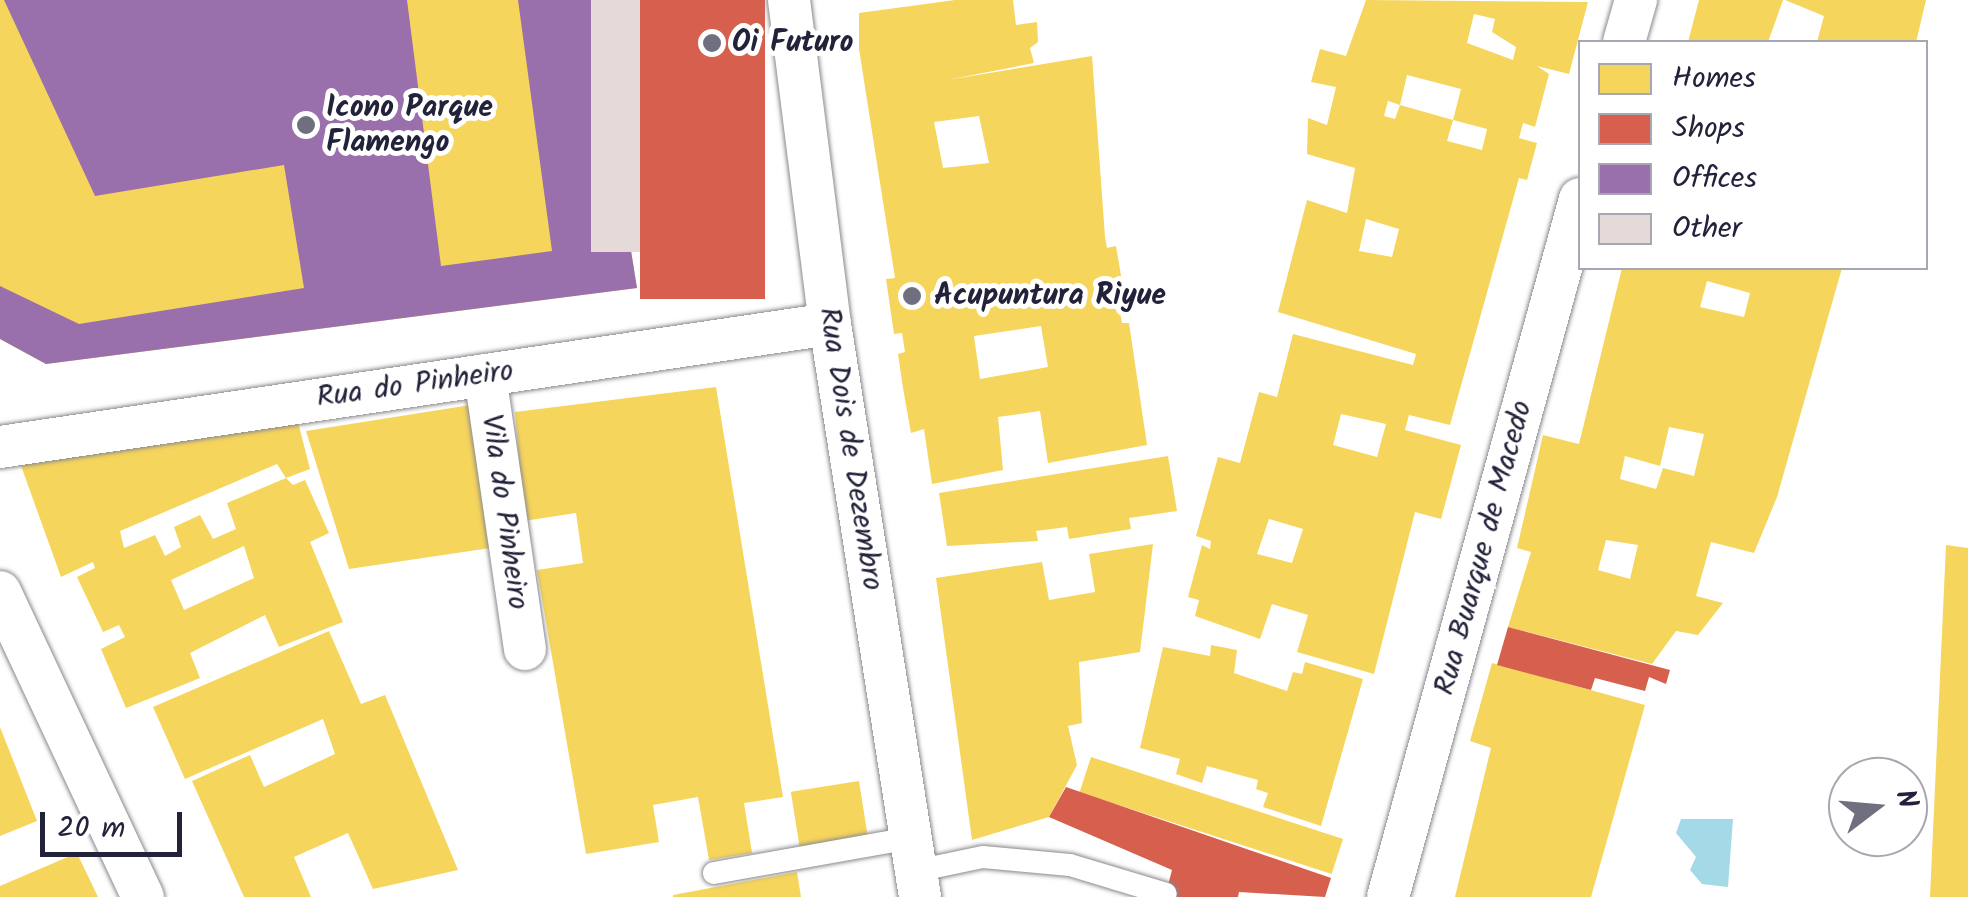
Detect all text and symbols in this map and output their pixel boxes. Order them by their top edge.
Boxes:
place label: Oi Futuro [732,25,853,61]
marker: Oi Futuro [701,32,723,54]
legend [1578,40,1928,270]
text: Homes [1672,55,1756,103]
place label: Icono Parque Flamengo [326,90,493,160]
text: Shops [1672,105,1745,153]
marker: Icono Parque Flamengo [295,114,317,136]
text: Offices [1672,155,1757,203]
text: Other [1672,205,1742,253]
place label: Acupuntura Riyue [934,278,1166,314]
marker: Acupuntura Riyue [899,283,925,309]
street label: Rua Dois de Dezembro [810,305,890,593]
street label: Rua do Pinheiro [314,353,516,417]
street label: Rua Buarque de Macedo [1427,397,1541,699]
street label: Vila do Pinheiro [472,412,536,612]
north arrow [1828,757,1928,857]
text: N [1881,784,1929,814]
scale bar [45,792,188,854]
text: 20 m [57,805,125,853]

